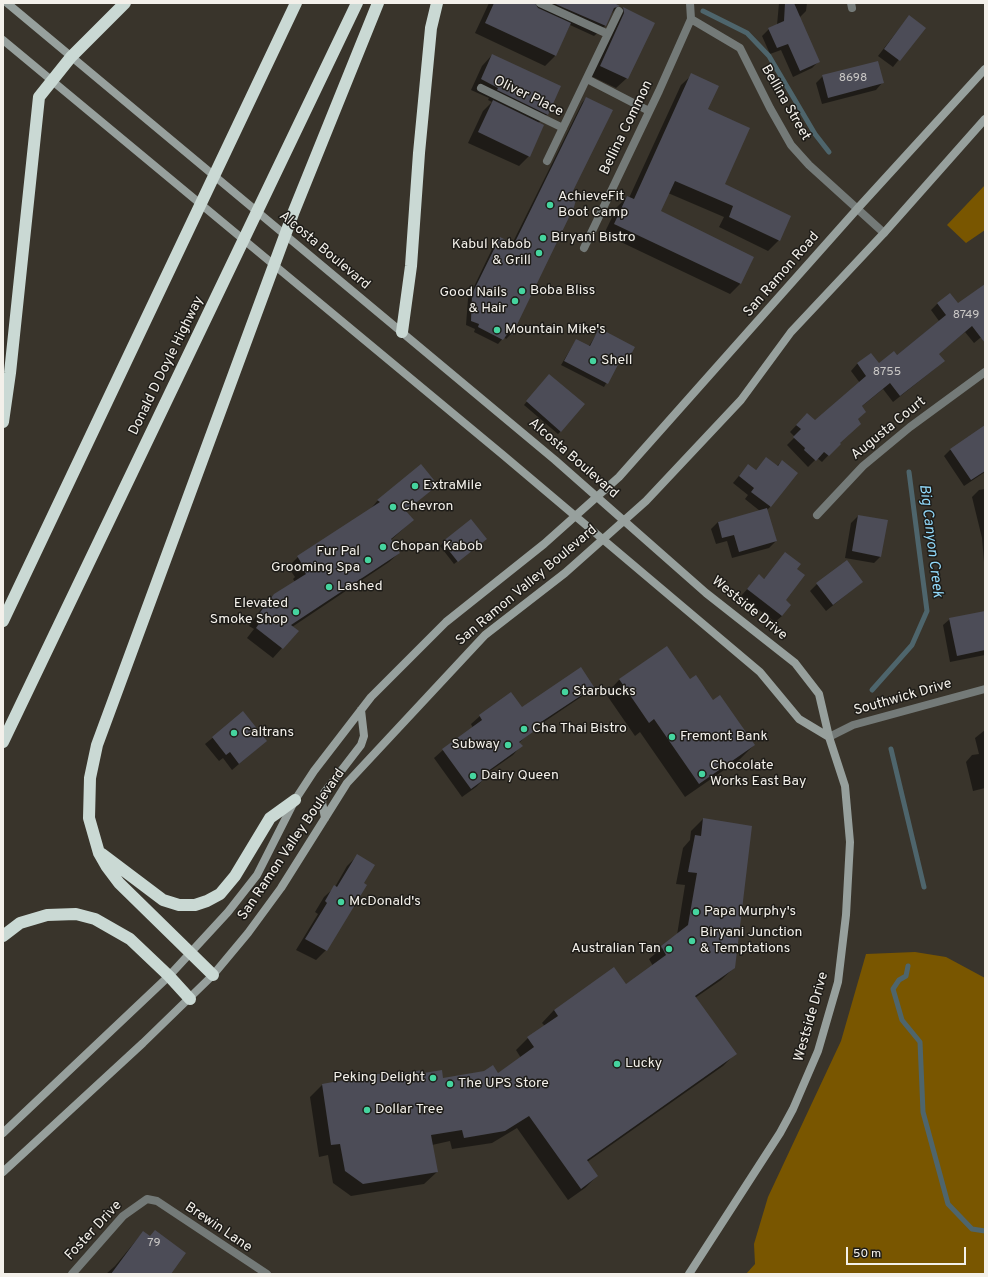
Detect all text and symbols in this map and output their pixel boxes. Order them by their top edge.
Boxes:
street label: Bellina Street [757,62,813,144]
house number: 8698 [839,72,867,86]
street label: Oliver Place [490,73,566,121]
street label: Bellina Common [597,78,657,178]
place label: AchieveFit Boot Camp [558,189,628,222]
marker: AchieveFit Boot Camp [545,200,555,210]
street label: Alcosta Boulevard [275,208,373,294]
street label: San Ramon Road [740,229,824,321]
place label: Biryani Bistro [551,230,636,246]
marker: Biryani Bistro [538,233,548,243]
place label: Kabul Kabob & Grill [452,237,531,270]
marker: Kabul Kabob & Grill [534,248,544,258]
place label: Boba Bliss [530,283,595,299]
place label: Good Nails & Hair [439,285,507,318]
marker: Boba Bliss [517,286,527,296]
street label: Donald D Doyle Highway [126,294,208,438]
marker: Good Nails & Hair [510,296,520,306]
house number: 8749 [953,309,979,323]
place label: Mountain Mike's [505,322,606,338]
marker: Mountain Mike's [492,325,502,335]
place label: Shell [601,353,632,369]
marker: Shell [588,356,598,366]
house number: 8755 [873,366,901,380]
street label: Augusta Court [848,394,930,464]
street label: Alcosta Boulevard [525,415,621,503]
place label: ExtraMile [423,478,482,494]
marker: ExtraMile [410,481,420,491]
water label: Big Canyon Creek [914,483,946,599]
place label: Chevron [401,499,453,515]
marker: Chevron [388,502,398,512]
street label: San Ramon Valley Boulevard [453,522,601,650]
place label: Chopan Kabob [391,539,483,555]
marker: Chopan Kabob [378,542,388,552]
place label: Fur Pal Grooming Spa [271,544,360,576]
marker: Fur Pal Grooming Spa [363,555,373,565]
street label: Westside Drive [708,573,790,645]
place label: Lashed [337,579,382,595]
marker: Lashed [324,582,334,592]
place label: Elevated Smoke Shop [210,596,288,628]
marker: Elevated Smoke Shop [291,607,301,617]
street label: Southwick Drive [852,676,954,720]
place label: Starbucks [573,684,636,700]
marker: Starbucks [560,687,570,697]
place label: Cha Thai Bistro [532,721,627,737]
marker: Cha Thai Bistro [519,724,529,734]
place label: Caltrans [242,725,294,741]
marker: Caltrans [229,728,239,738]
place label: Fremont Bank [680,729,768,745]
marker: Fremont Bank [667,732,677,742]
place label: Subway [451,737,500,753]
marker: Subway [503,740,513,750]
place label: Chocolate Works East Bay [710,758,806,790]
street label: San Ramon Valley Boulevard [235,766,349,924]
place label: Dairy Queen [481,768,559,784]
marker: Chocolate Works East Bay [697,769,707,779]
marker: Dairy Queen [468,771,478,781]
place label: McDonald's [349,894,421,910]
marker: McDonald's [336,897,346,907]
place label: Papa Murphy's [704,904,796,920]
marker: Papa Murphy's [691,907,701,917]
place label: Biryani Junction & Temptations [700,925,802,958]
marker: Biryani Junction & Temptations [687,936,697,946]
place label: Australian Tan [571,941,661,957]
marker: Australian Tan [664,944,674,954]
street label: Westside Drive [791,970,833,1064]
place label: Lucky [625,1056,662,1072]
marker: Lucky [612,1059,622,1069]
place label: Peking Delight [333,1070,425,1086]
marker: Peking Delight [428,1073,438,1083]
place label: The UPS Store [458,1076,549,1092]
marker: The UPS Store [445,1079,455,1089]
place label: Dollar Tree [375,1102,443,1118]
marker: Dollar Tree [362,1105,372,1115]
street label: Foster Drive [62,1198,126,1264]
street label: Brewin Lane [181,1199,255,1257]
house number: 79 [147,1237,161,1251]
scale bar [848,1239,968,1265]
text: 50 m [853,1246,881,1262]

